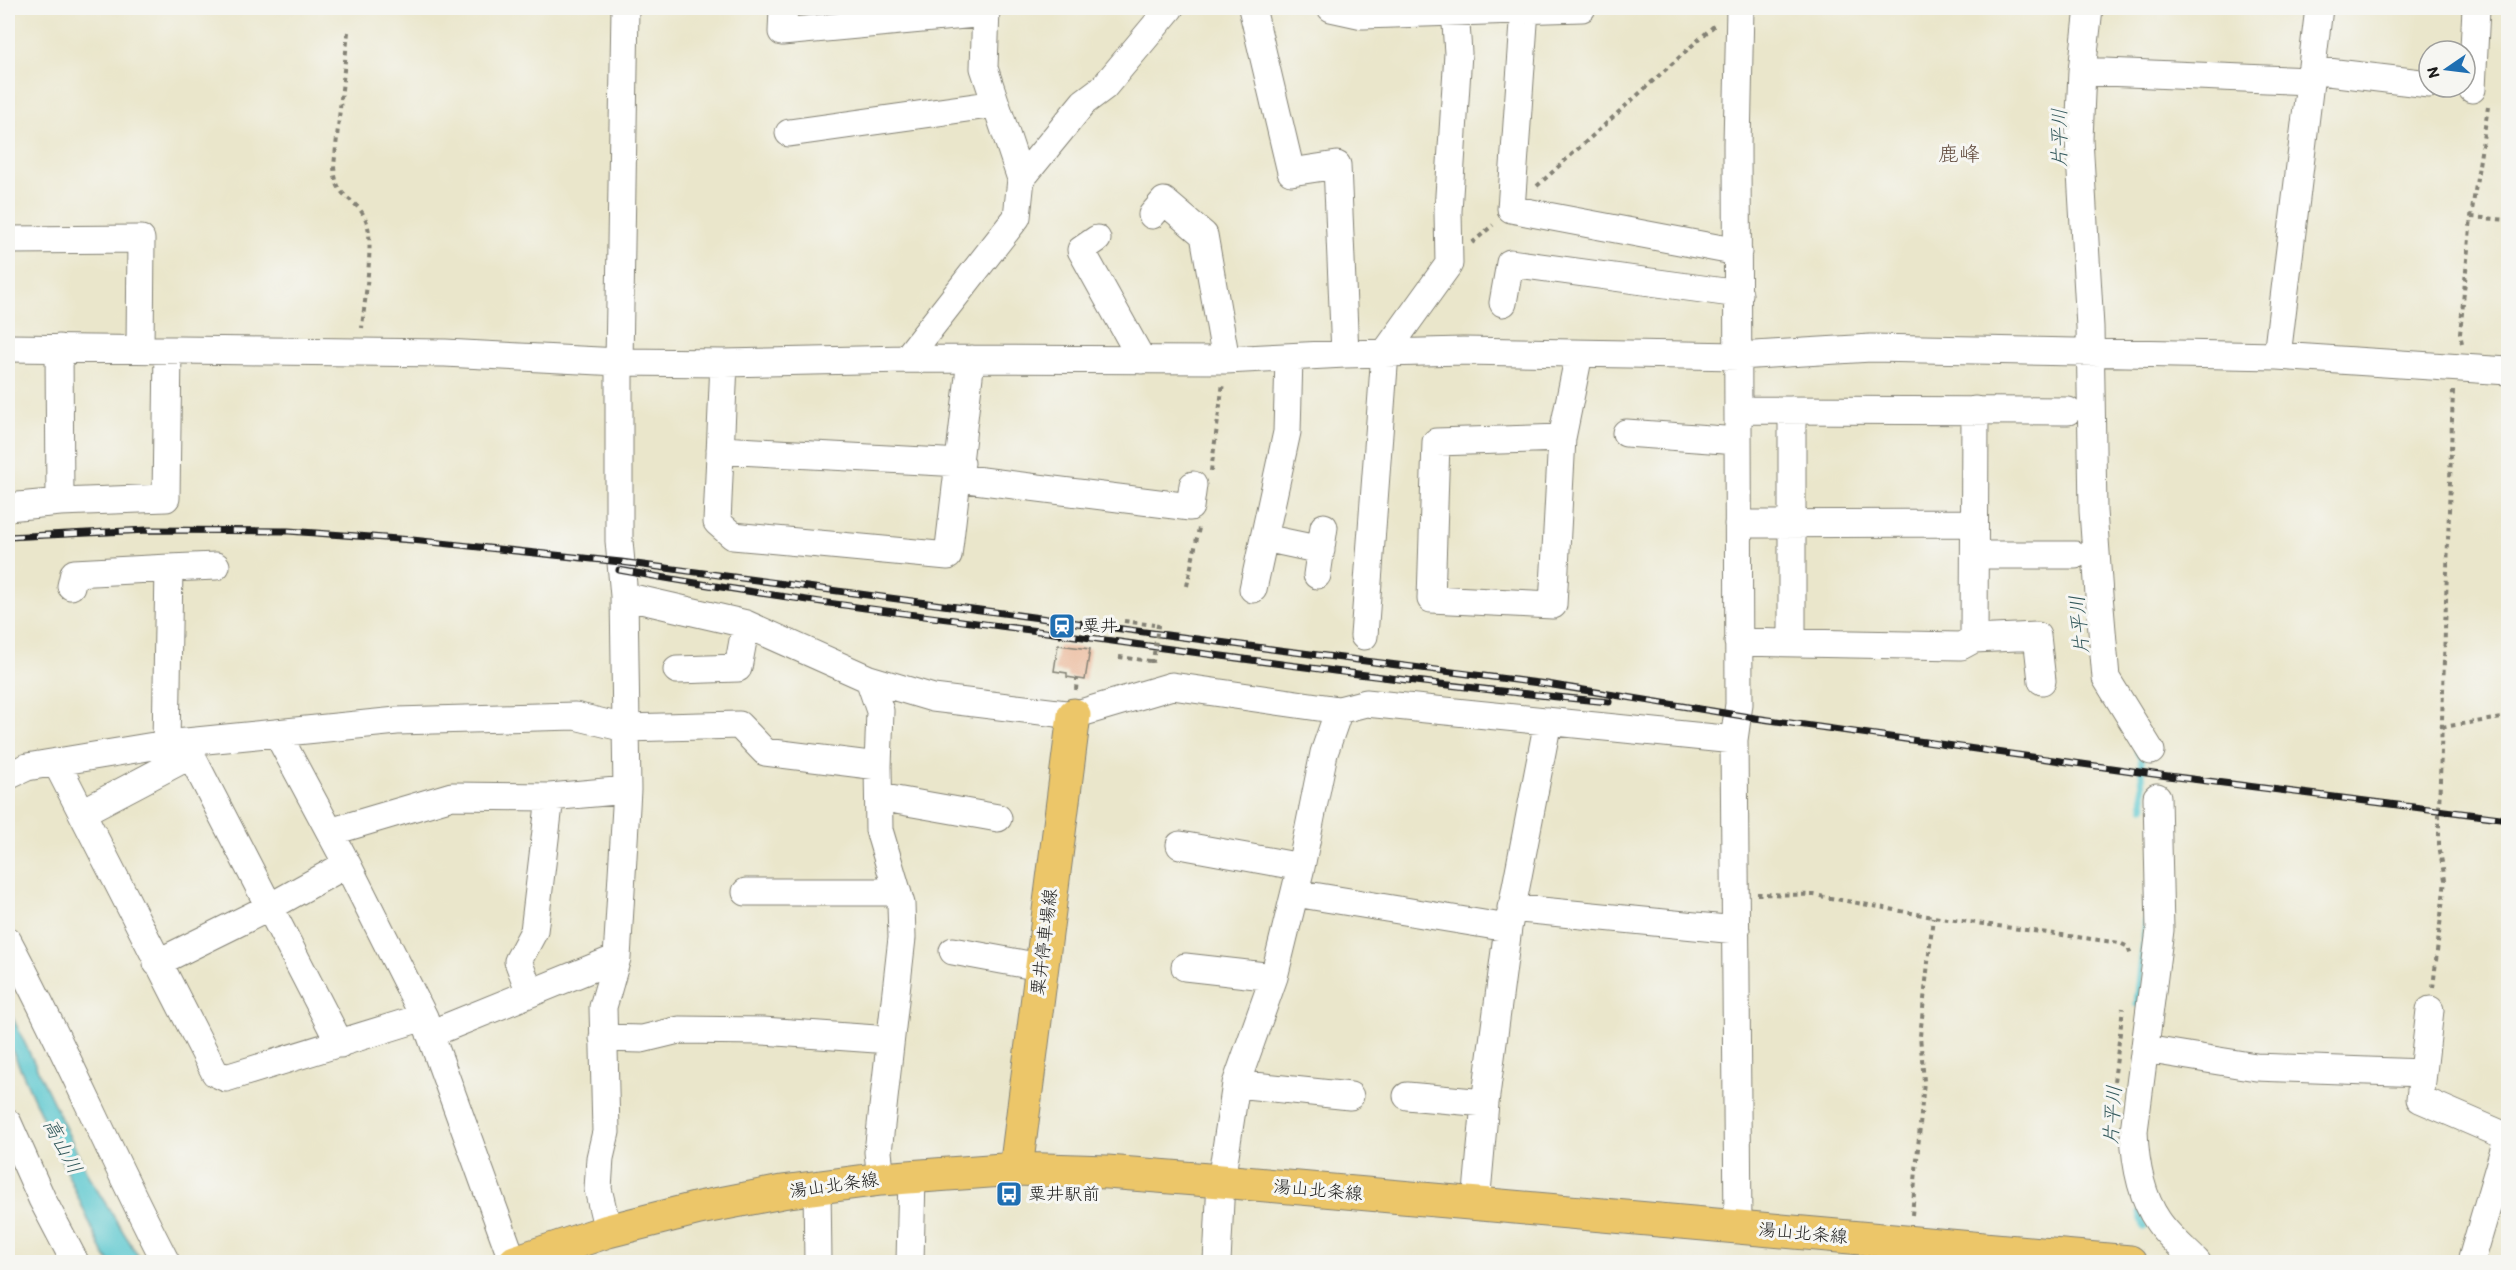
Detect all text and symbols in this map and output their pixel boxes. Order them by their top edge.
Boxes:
north arrow [2417,39,2477,99]
text: N [2422,65,2443,80]
water label: 片平川 [2047,108,2071,168]
district label: 鹿峰 [1938,141,1980,166]
water label: 片平川 [2064,594,2094,656]
station icon: 粟井 [1047,611,1077,641]
place label: 粟井 [1082,615,1118,637]
street label: 粟井停車場線 [1027,887,1061,997]
water label: 片平川 [2098,1084,2126,1146]
water label: 高山川 [38,1114,88,1178]
street label: 湯山北条線 [788,1168,880,1202]
street label: 湯山北条線 [1272,1175,1364,1205]
bus stop icon: 粟井駅前 [994,1179,1024,1209]
place label: 粟井駅前 [1028,1183,1100,1205]
street label: 湯山北条線 [1757,1218,1849,1248]

